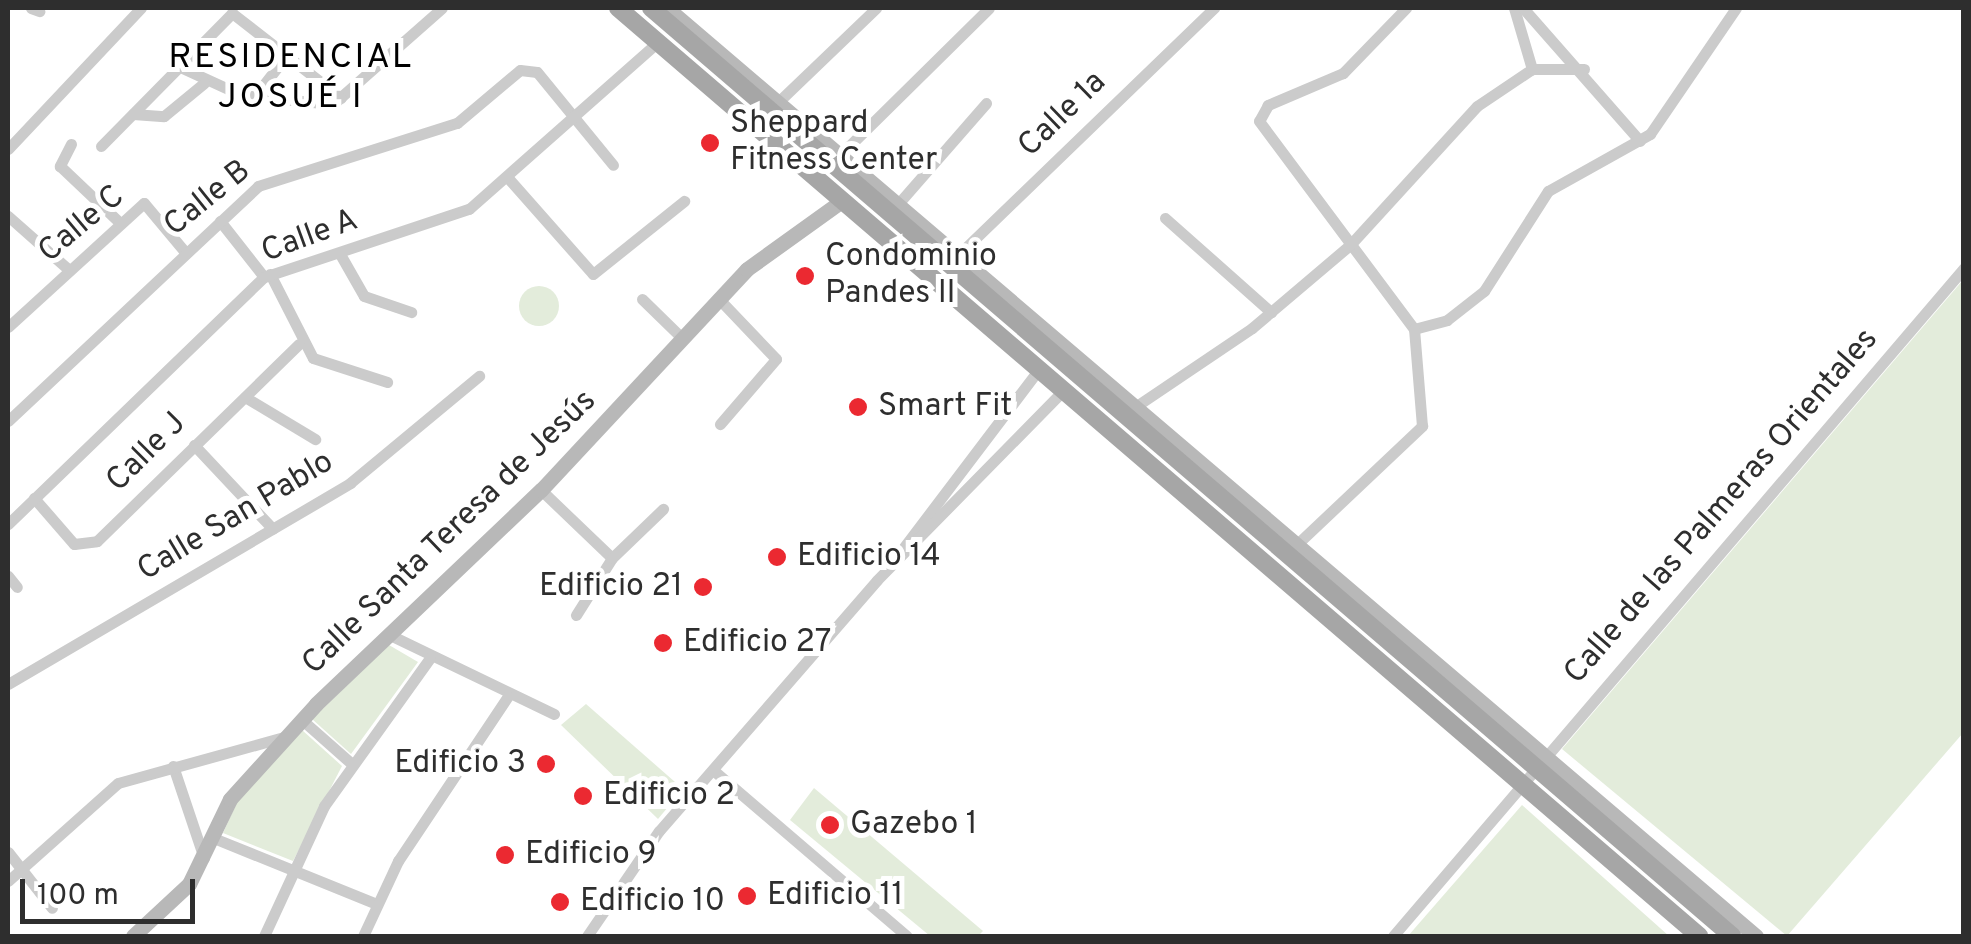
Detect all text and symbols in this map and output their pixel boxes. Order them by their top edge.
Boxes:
district label: RESIDENCIAL JOSUÉ I [168,37,414,119]
street label: Calle 1a [1011,64,1115,166]
place label: Sheppard Fitness Center [730,106,938,181]
marker: Sheppard Fitness Center [699,132,721,154]
street label: Calle B [157,153,259,245]
street label: Calle C [31,178,133,272]
street label: Calle A [256,202,364,272]
place label: Condominio Pandes II [825,239,997,314]
marker: Condominio Pandes II [794,265,816,287]
street label: Calle de las Palmeras Orientales [1557,321,1887,693]
street label: Calle Santa Teresa de Jesús [295,382,605,684]
place label: Smart Fit [878,388,1012,426]
marker: Smart Fit [847,396,869,418]
street label: Calle J [99,405,195,501]
street label: Calle San Pablo [131,443,341,591]
place label: Edificio 14 [797,538,941,576]
marker: Edificio 14 [766,546,788,568]
place label: Edificio 21 [539,568,683,606]
marker: Edificio 21 [692,576,714,598]
place label: Edificio 27 [683,624,831,662]
marker: Edificio 27 [652,632,674,654]
place label: Edificio 3 [394,745,526,783]
marker: Edificio 3 [535,753,557,775]
place label: Edificio 2 [603,777,735,815]
marker: Edificio 2 [572,785,594,807]
place label: Gazebo 1 [850,806,978,844]
marker: Gazebo 1 [819,814,841,836]
place label: Edificio 9 [525,836,657,874]
marker: Edificio 9 [494,844,516,866]
scale bar [25,859,200,921]
place label: Edificio 11 [767,877,903,915]
text: 100 m [37,878,119,915]
place label: Edificio 10 [580,883,725,921]
marker: Edificio 11 [736,885,758,907]
marker: Edificio 10 [549,891,571,913]

